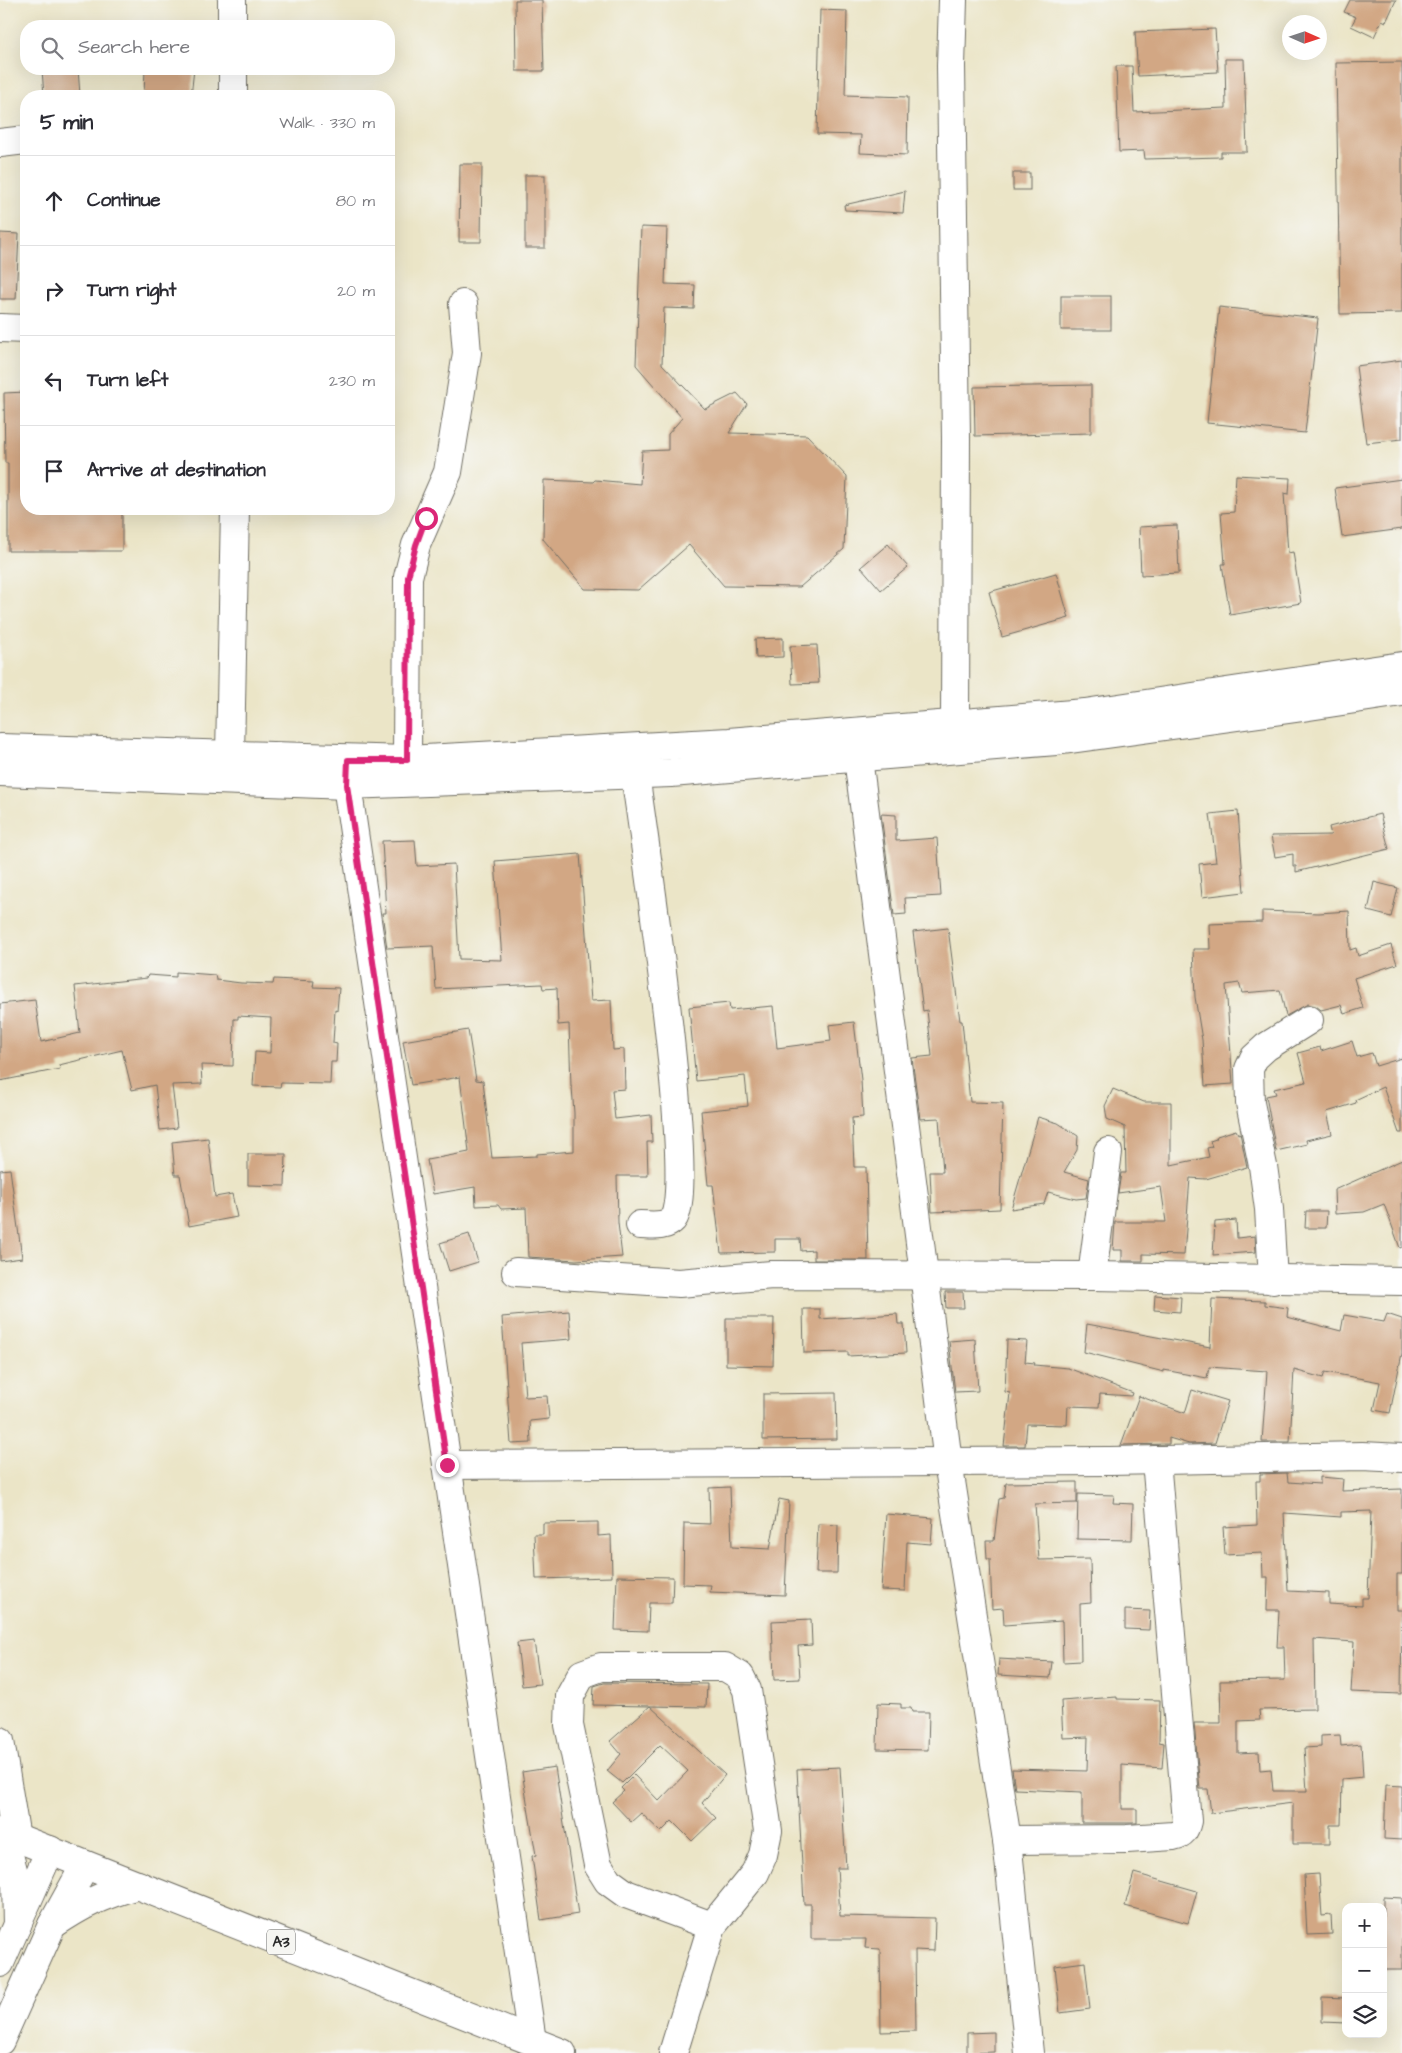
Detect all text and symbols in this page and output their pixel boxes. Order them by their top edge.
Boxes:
north arrow [1282,15,1327,60]
search box [20,20,395,75]
icon: search [38,34,66,62]
text: Search here [78,34,190,61]
text: 5 min [40,108,93,137]
text: Walk · 330 m [279,112,375,134]
icon: ahead [40,187,68,215]
text: Continue [87,187,161,214]
text: 80 m [336,190,375,212]
icon: right [40,277,68,305]
text: Turn right [87,277,176,304]
text: 20 m [337,280,375,302]
icon: left [40,367,68,395]
text: Turn left [87,367,168,394]
text: 230 m [329,370,375,392]
icon: arrive [40,457,68,485]
text: Arrive at destination [87,457,266,484]
route start [415,507,438,530]
route end [436,1454,459,1477]
map controls [1342,1903,1387,2038]
button: + [1342,1903,1387,1948]
road number: A3 [267,1930,295,1954]
button: − [1342,1948,1387,1993]
button: layers [1342,1993,1387,2038]

